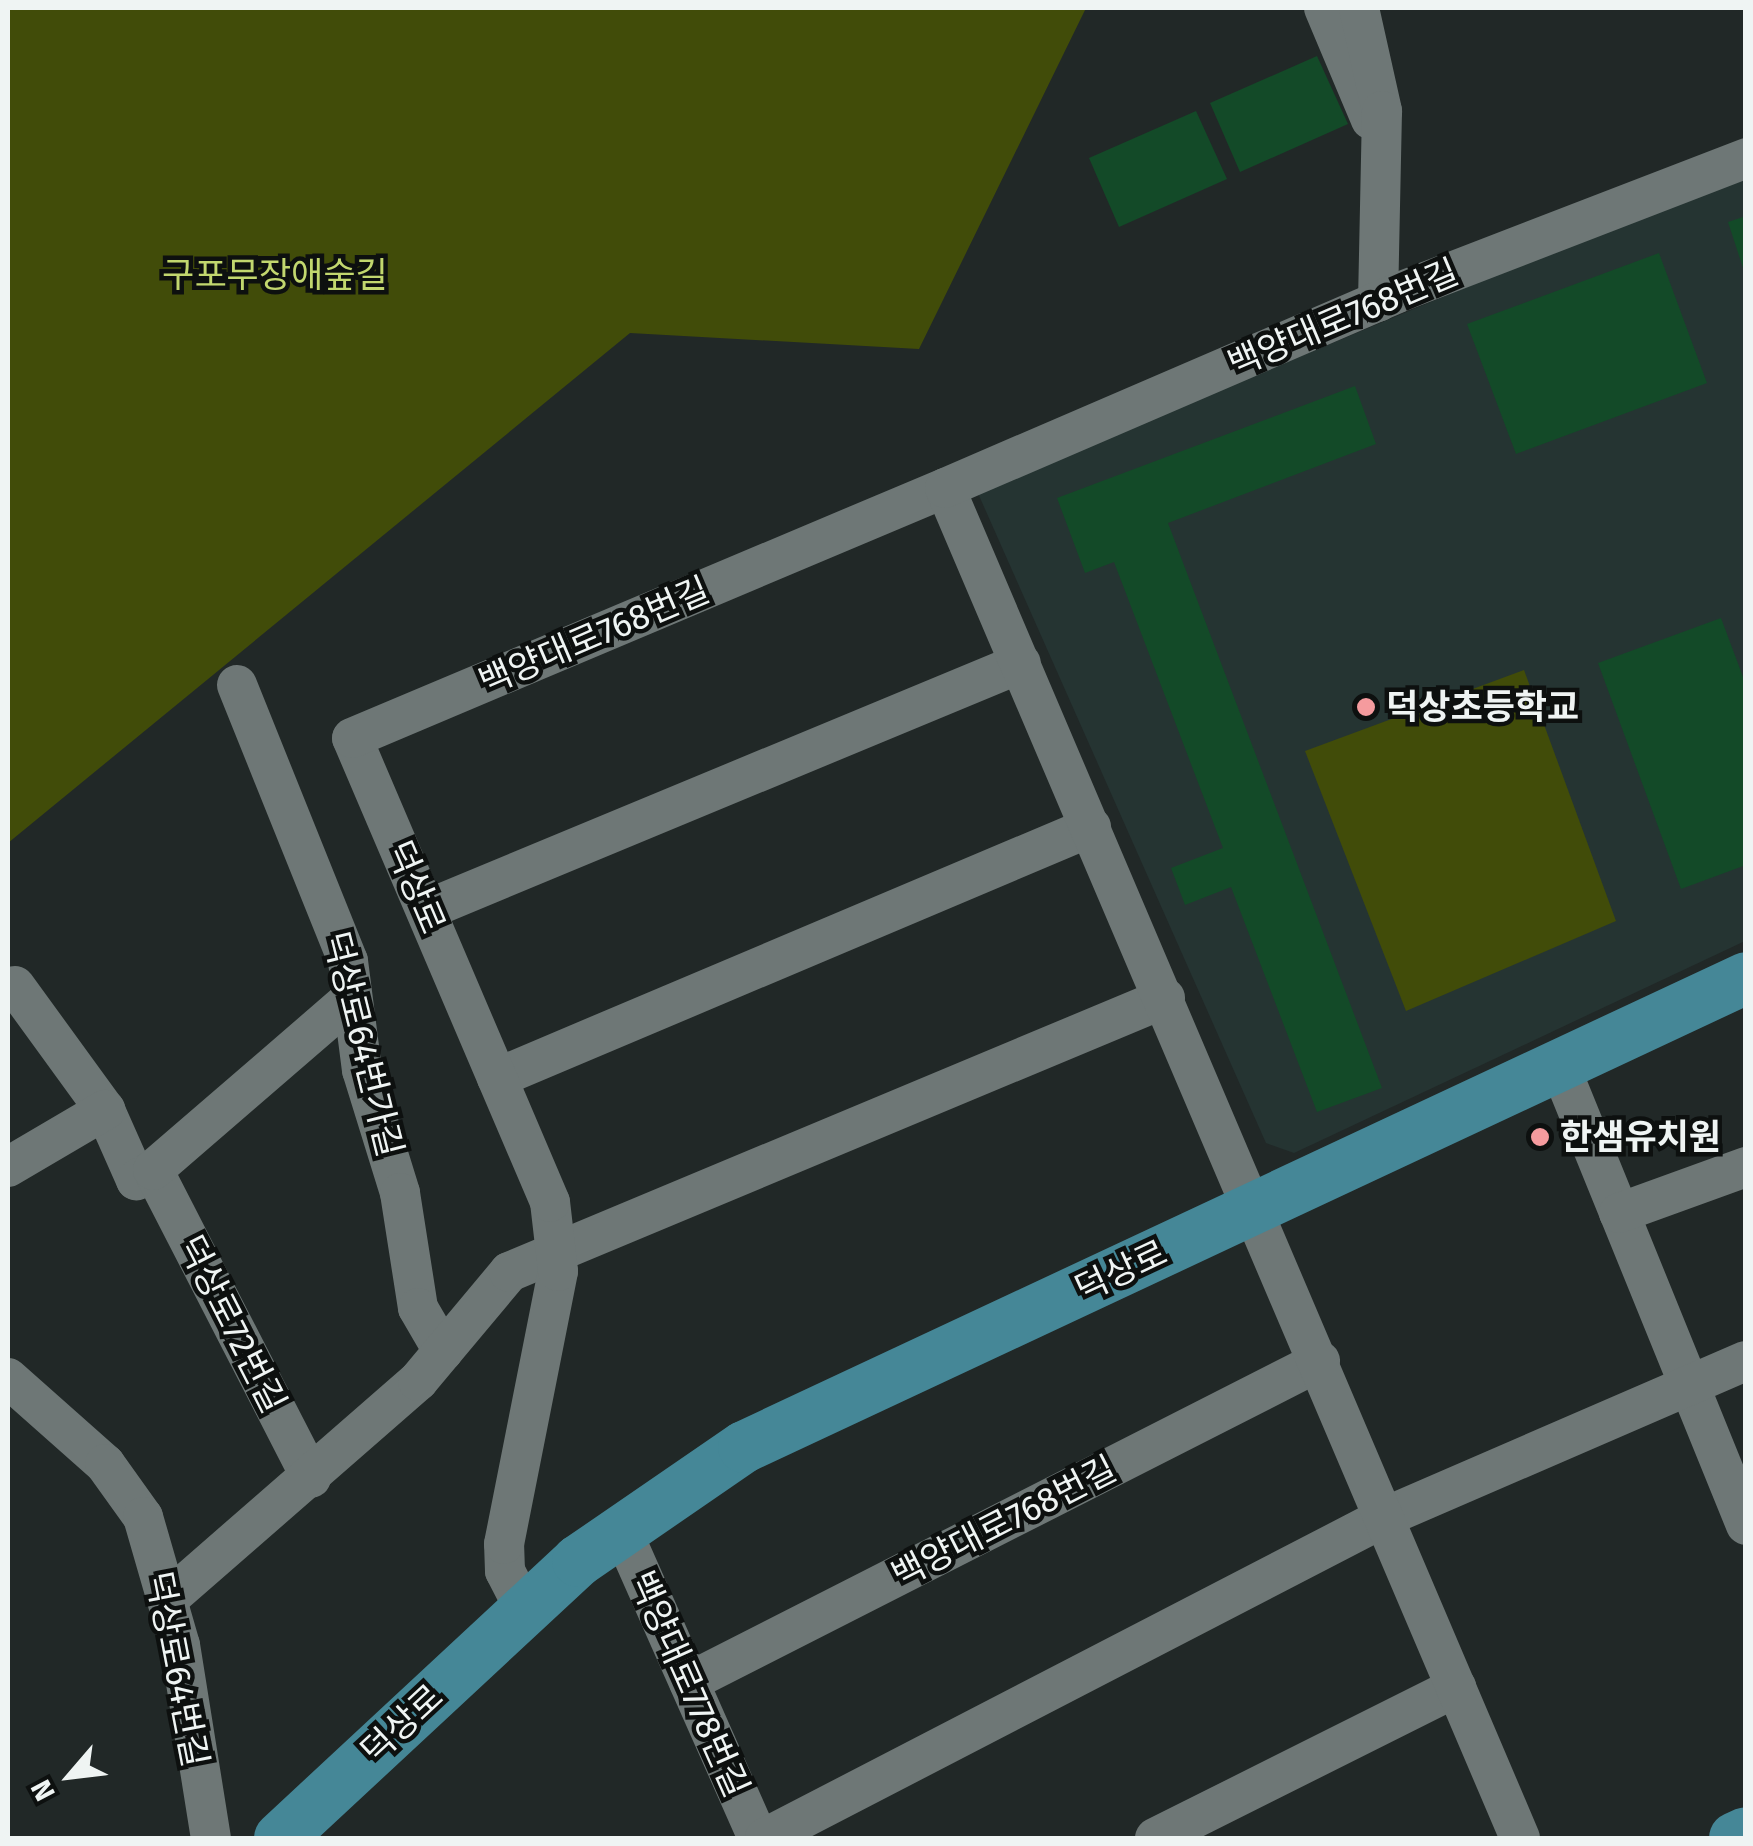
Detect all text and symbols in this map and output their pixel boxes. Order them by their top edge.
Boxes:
street label: 백양대로768번길 [1222,251,1464,385]
park label: 구포무장애숲길 [162,254,388,296]
street label: 백양대로768번길 [473,569,715,703]
place label: 덕상초등학교 [1386,686,1579,728]
marker: 덕상초등학교 [1355,696,1377,718]
street label: 덕상로 [378,834,454,940]
street label: 덕상로64번가길 [315,927,411,1161]
place label: 한샘유치원 [1560,1116,1721,1158]
marker: 한샘유치원 [1529,1126,1551,1148]
street label: 덕상로72번길 [169,1228,295,1420]
street label: 덕상로 [1068,1232,1174,1310]
street label: 백양대로768번길 [885,1447,1123,1597]
street label: 백양대로778번길 [620,1565,758,1803]
street label: 덕상로64번길 [137,1568,217,1770]
street label: 덕상로 [352,1676,452,1772]
north arrow [20,1726,120,1826]
text: N [24,1774,62,1806]

